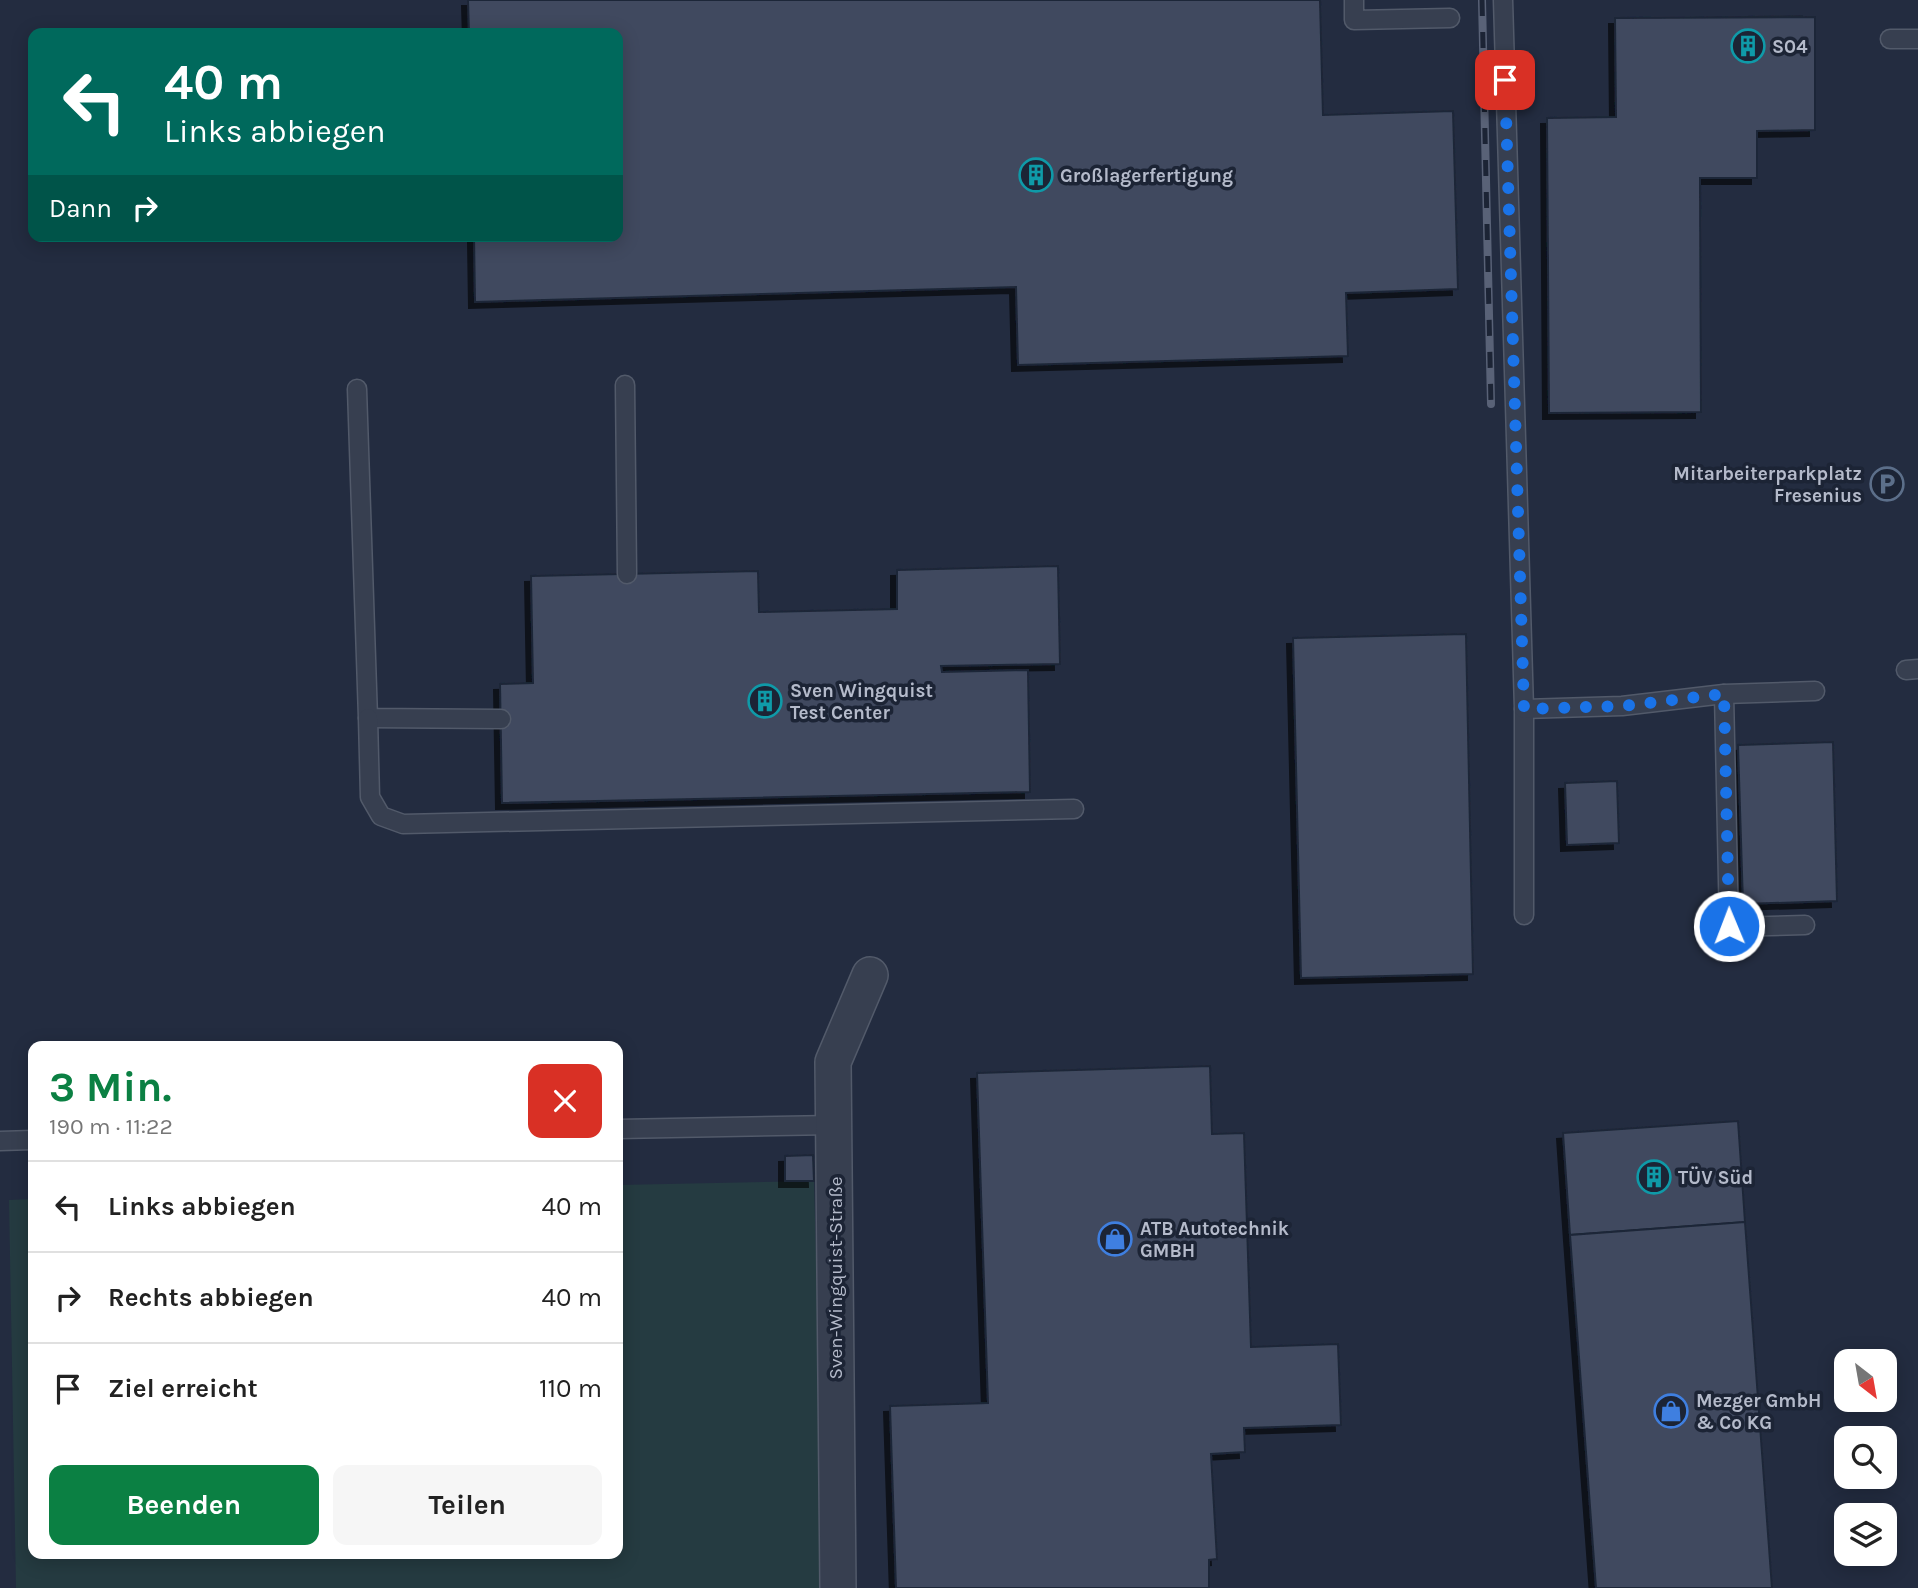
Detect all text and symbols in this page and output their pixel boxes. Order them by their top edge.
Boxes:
building icon: S04 [1729,27,1767,65]
place label: S04 [1772,36,1808,58]
pin [1475,50,1535,110]
text: 40 m [164,54,283,111]
icon: left [49,56,140,147]
icon: arrive [1486,61,1524,99]
text: Links abbiegen [164,113,386,150]
building icon: Großlagerfertigung [1017,156,1055,194]
place label: Großlagerfertigung [1060,165,1233,187]
icon: right [126,189,164,227]
text: Dann [49,193,112,224]
place label: Mitarbeiterparkplatz Fresenius [1673,463,1862,507]
parking icon: Mitarbeiterparkplatz Fresenius [1868,465,1906,503]
place label: Sven Wingquist Test Center [790,680,933,724]
building icon: Sven Wingquist Test Center [746,682,784,720]
position arrow [1692,889,1766,963]
text: 3 Min. [49,1062,171,1112]
button: close [528,1064,602,1138]
text: 190 m · 11:22 [49,1113,173,1140]
building icon: TÜV Süd [1635,1158,1673,1196]
place label: TÜV Süd [1678,1166,1753,1189]
street label: Sven-Wingquist-Straße [825,1176,847,1380]
icon: left [49,1188,87,1226]
text: Links abbiegen [108,1191,296,1222]
text: 40 m [542,1191,602,1222]
place label: ATB Autotechnik GMBH [1140,1218,1289,1262]
shop icon: ATB Autotechnik GMBH [1096,1220,1134,1258]
icon: right [49,1279,87,1317]
text: Rechts abbiegen [108,1282,314,1313]
text: 40 m [542,1282,602,1313]
north arrow [1834,1349,1897,1412]
map controls [1834,1349,1897,1566]
icon: arrive [49,1370,87,1408]
text: Ziel erreicht [108,1373,258,1404]
text: 110 m [539,1373,602,1404]
place label: Mezger GmbH & Co KG [1696,1390,1821,1434]
shop icon: Mezger GmbH & Co KG [1652,1392,1690,1430]
button: search [1834,1426,1897,1489]
button: Beenden [49,1465,319,1545]
button: Teilen [333,1465,602,1545]
button: layers [1834,1503,1897,1566]

